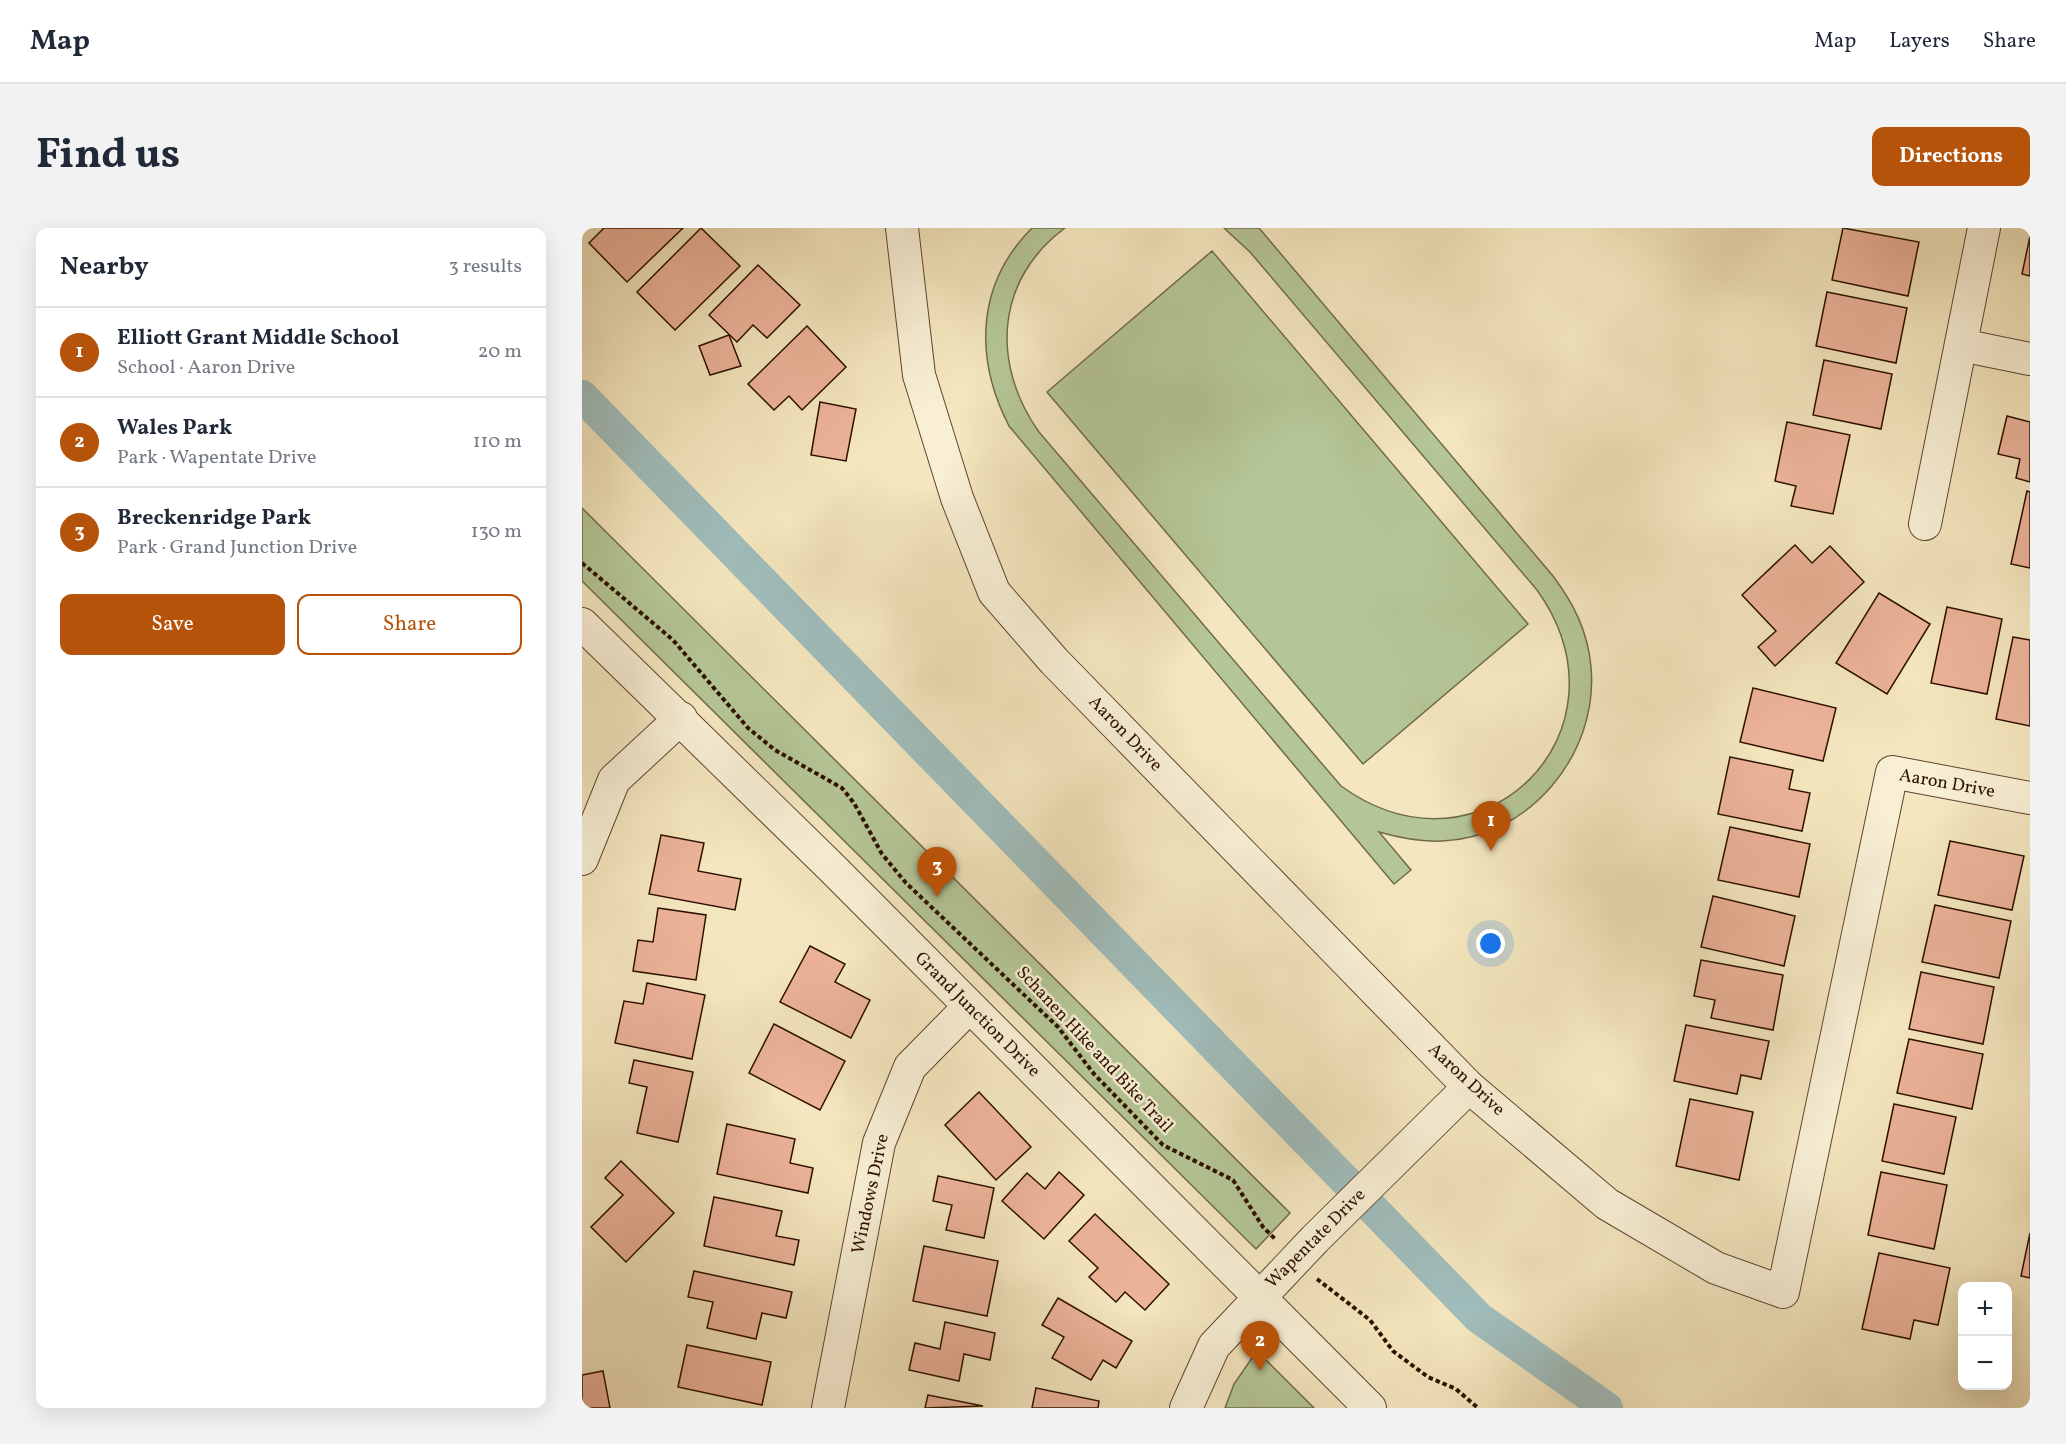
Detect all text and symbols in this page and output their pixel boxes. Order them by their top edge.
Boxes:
text: Map [30,22,90,61]
text: Map [1814,27,1856,56]
text: Layers [1889,27,1950,56]
text: Share [1983,27,2036,56]
text: Find us [36,127,180,186]
button: Directions [1872,127,2030,186]
text: Nearby [60,249,149,285]
text: 3 results [448,253,522,281]
text: Elliott Grant Middle School [117,323,399,354]
text: 1 [75,338,84,366]
text: 20 m [478,338,522,366]
text: School · Aaron Drive [117,354,295,382]
text: Wales Park [117,413,232,444]
text: 2 [74,428,85,456]
text: 110 m [473,428,522,456]
text: Park · Wapentate Drive [117,444,317,472]
text: Breckenridge Park [117,503,311,534]
text: 3 [74,518,85,546]
text: 130 m [471,518,522,546]
text: Park · Grand Junction Drive [117,534,357,562]
button: Save [60,594,285,655]
button: Share [297,594,522,655]
street label: Aaron Drive [1082,690,1168,778]
street label: Aaron Drive [1897,763,1997,805]
pin: 1 [1472,802,1510,851]
pin: 3 [918,848,956,897]
your location [1476,929,1505,958]
street label: Grand Junction Drive [909,947,1045,1083]
street label: Schanen Hike and Bike Trail [1010,961,1178,1139]
street label: Aaron Drive [1422,1038,1510,1122]
street label: Windows Drive [846,1132,896,1256]
street label: Wapentate Drive [1260,1183,1372,1295]
map controls [1958,1282,2012,1390]
button: + [1958,1282,2012,1336]
pin: 2 [1240,1322,1280,1371]
button: − [1958,1336,2012,1390]

